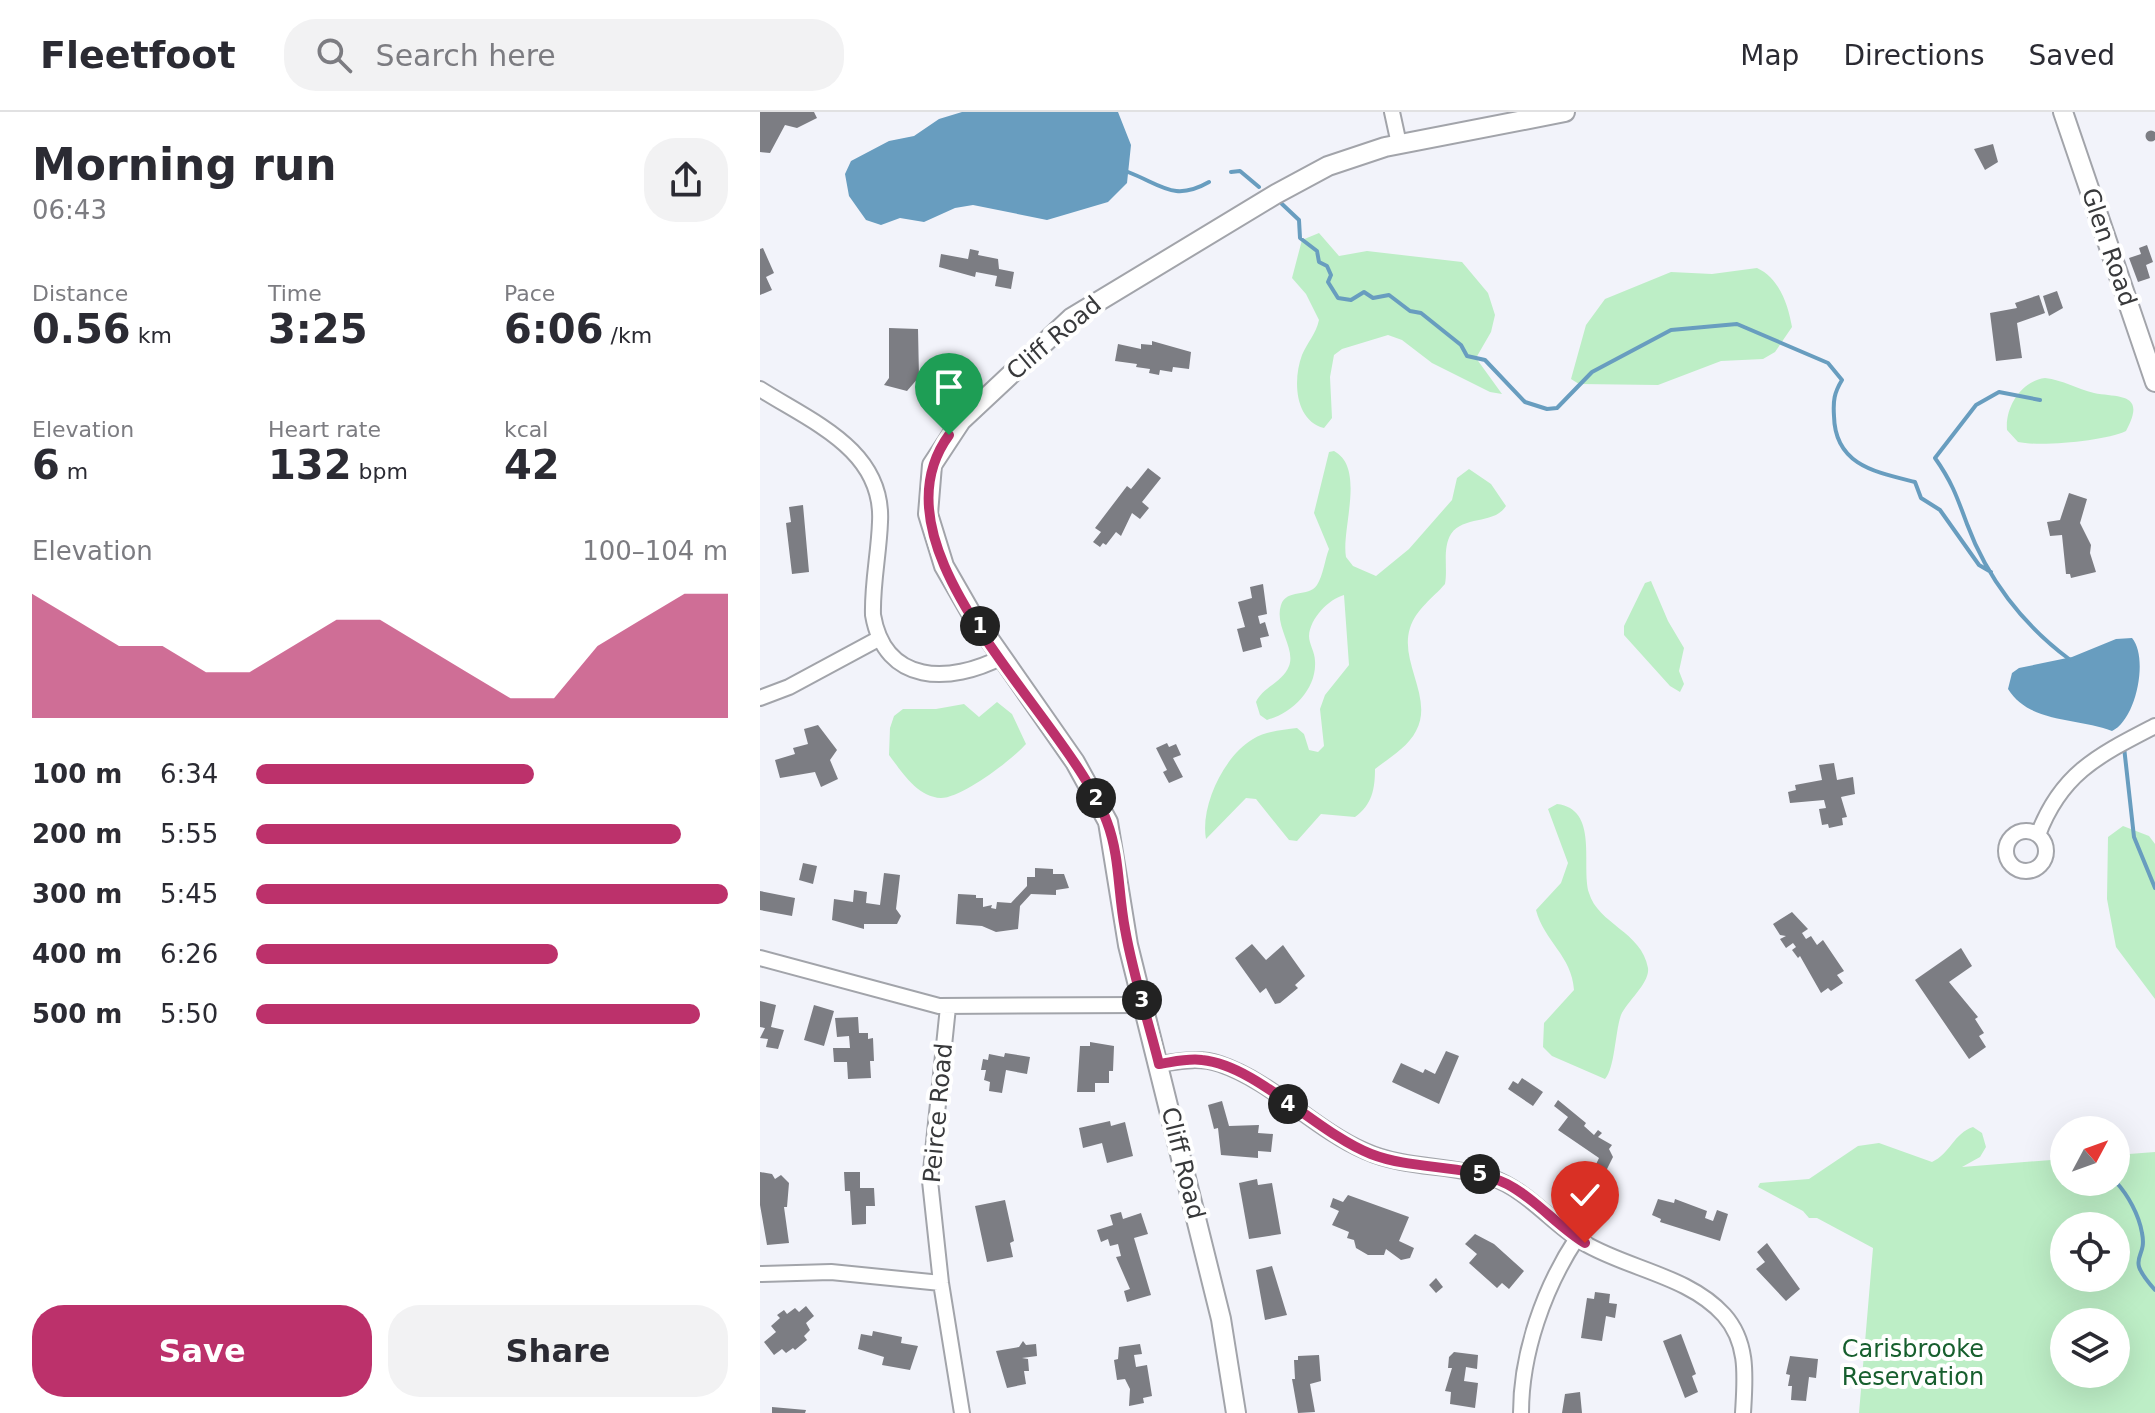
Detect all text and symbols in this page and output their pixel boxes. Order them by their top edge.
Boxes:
search box [284,19,844,91]
text: Fleetfoot [40,33,236,77]
icon: search [312,33,356,77]
text: Search here [376,38,556,73]
text: Map [1740,39,1799,72]
text: Directions [1843,39,1984,72]
text: Saved [2028,39,2115,72]
button: share [644,138,728,222]
text: Morning run [32,139,337,190]
street label: Glen Road [2076,184,2142,310]
text: 06:43 [32,195,107,225]
text: Distance [32,281,128,306]
text: Time [268,281,322,306]
text: Pace [504,281,555,306]
street label: Cliff Road [1001,290,1107,386]
text: 0.56 [32,306,131,352]
text: 3:25 [268,306,368,352]
text: 6:06 [504,306,604,352]
text: km [131,323,172,348]
text: /km [604,323,652,348]
pin [915,353,983,435]
icon: arrive [927,365,971,409]
text: Elevation [32,417,134,442]
text: Heart rate [268,417,381,442]
text: kcal [504,417,548,442]
text: 6 [32,442,60,488]
text: 132 [268,442,352,488]
text: 42 [504,442,560,488]
text: m [60,459,88,484]
text: bpm [352,459,408,484]
text: Elevation [32,536,153,566]
text: 100–104 m [582,536,728,566]
pin: 1 [960,606,1000,646]
text: 1 [972,613,988,638]
text: 100 m [32,759,122,789]
text: 6:34 [160,759,218,789]
pin: 2 [1076,778,1116,818]
text: 2 [1088,785,1104,810]
text: 200 m [32,819,122,849]
text: 5:55 [160,819,218,849]
text: 300 m [32,879,122,909]
text: 5:45 [160,879,218,909]
text: 400 m [32,939,122,969]
text: 6:26 [160,939,218,969]
pin: 3 [1122,980,1162,1020]
text: 3 [1134,987,1150,1012]
text: 500 m [32,999,122,1029]
text: 5:50 [160,999,218,1029]
street label: Peirce Road [918,1042,958,1184]
pin: 4 [1268,1084,1308,1124]
text: 4 [1280,1091,1296,1116]
street label: Cliff Road [1156,1104,1210,1222]
north arrow [2050,1116,2130,1196]
map controls [2050,1116,2130,1388]
pin: 5 [1460,1154,1500,1194]
text: 5 [1472,1161,1488,1186]
pin [1551,1161,1619,1243]
icon: check [1563,1173,1607,1217]
button: locate [2050,1212,2130,1292]
button: Save [32,1305,372,1397]
button: Share [388,1305,728,1397]
button: layers [2050,1308,2130,1388]
park label: Carisbrooke Reservation [1842,1335,1984,1391]

